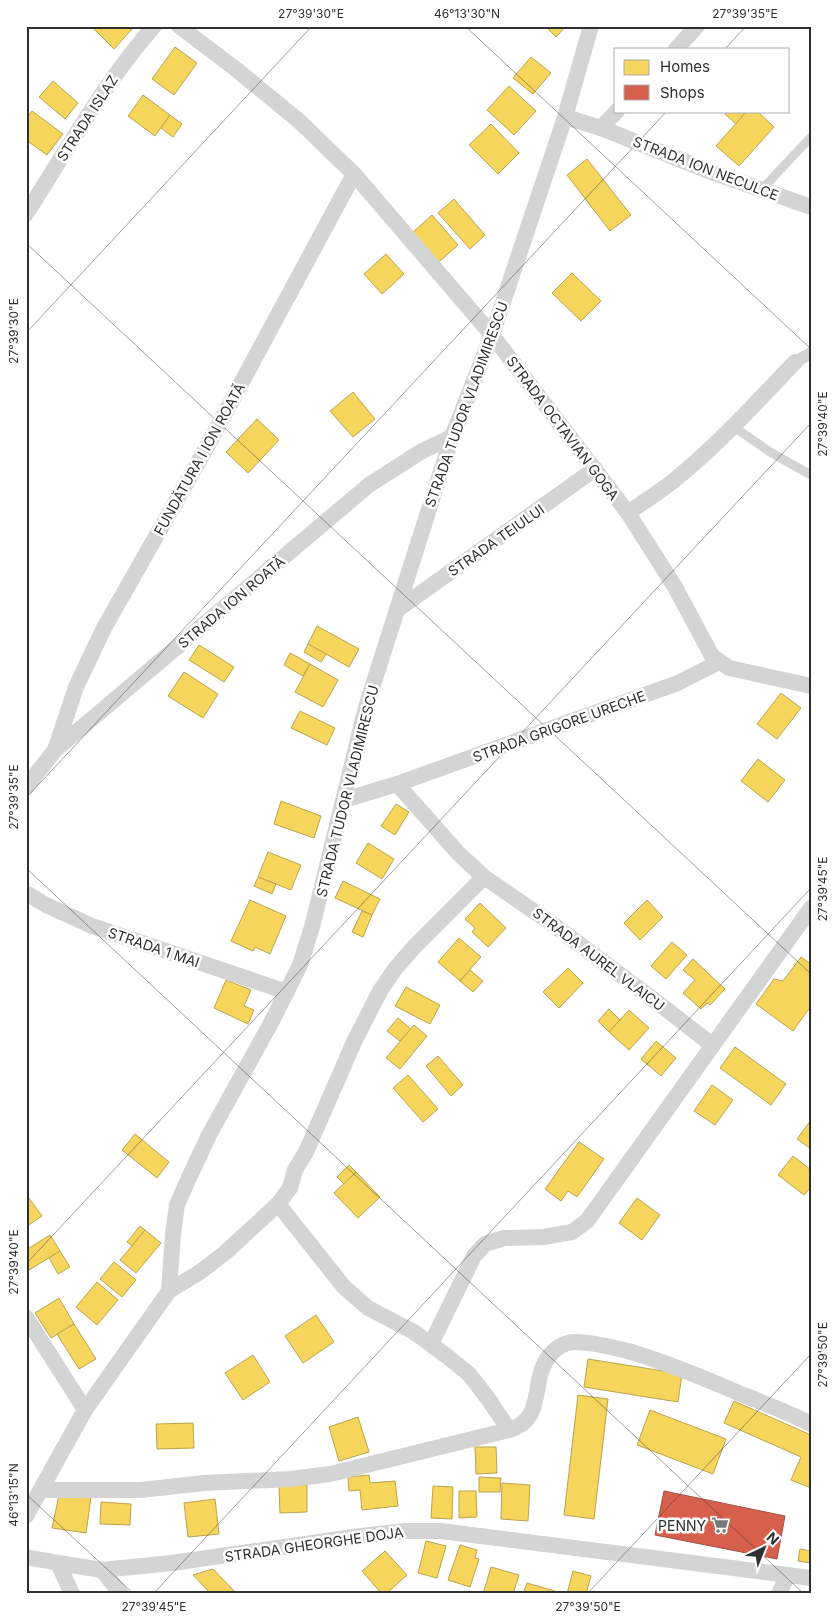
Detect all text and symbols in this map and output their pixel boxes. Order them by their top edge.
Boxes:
text: 27°39'30"E [278,6,344,21]
text: 46°13'30"N [434,6,500,21]
text: 27°39'35"E [712,6,778,21]
legend [614,48,790,112]
text: Homes [660,57,710,76]
street label: STRADA ISLAZ [53,72,121,164]
text: Shops [660,83,705,102]
street label: STRADA ION NECULCE [631,132,781,204]
text: 27°39'30"E [6,298,21,364]
street label: STRADA TUDOR VLADIMIRESCU [421,299,511,509]
street label: STRADA OCTAVIAN GOGA [503,353,623,504]
street label: FUNDĂTURA I ION ROATĂ [149,379,248,538]
text: 27°39'40"E [815,391,830,457]
street label: STRADA TEIULUI [445,500,547,580]
street label: STRADA ION ROATĂ [174,551,288,652]
street label: STRADA TUDOR VLADIMIRESCU [312,683,382,899]
street label: STRADA GRIGORE URECHE [470,687,648,765]
text: 27°39'35"E [6,764,21,830]
text: 27°39'45"E [815,856,830,922]
street label: STRADA AUREL VLAICU [530,904,668,1014]
street label: STRADA 1 MAI [106,923,202,971]
text: 27°39'40"E [6,1229,21,1295]
text: 27°39'50"E [815,1322,830,1388]
text: 46°13'15"N [6,1463,21,1527]
supermarket icon: PENNY [710,1515,730,1535]
place label: PENNY [658,1517,706,1534]
north arrow [740,1522,790,1572]
street label: STRADA GHEORGHE DOJA [224,1523,405,1565]
text: N [764,1528,783,1548]
text: 27°39'45"E [121,1599,187,1614]
text: 27°39'50"E [555,1599,621,1614]

